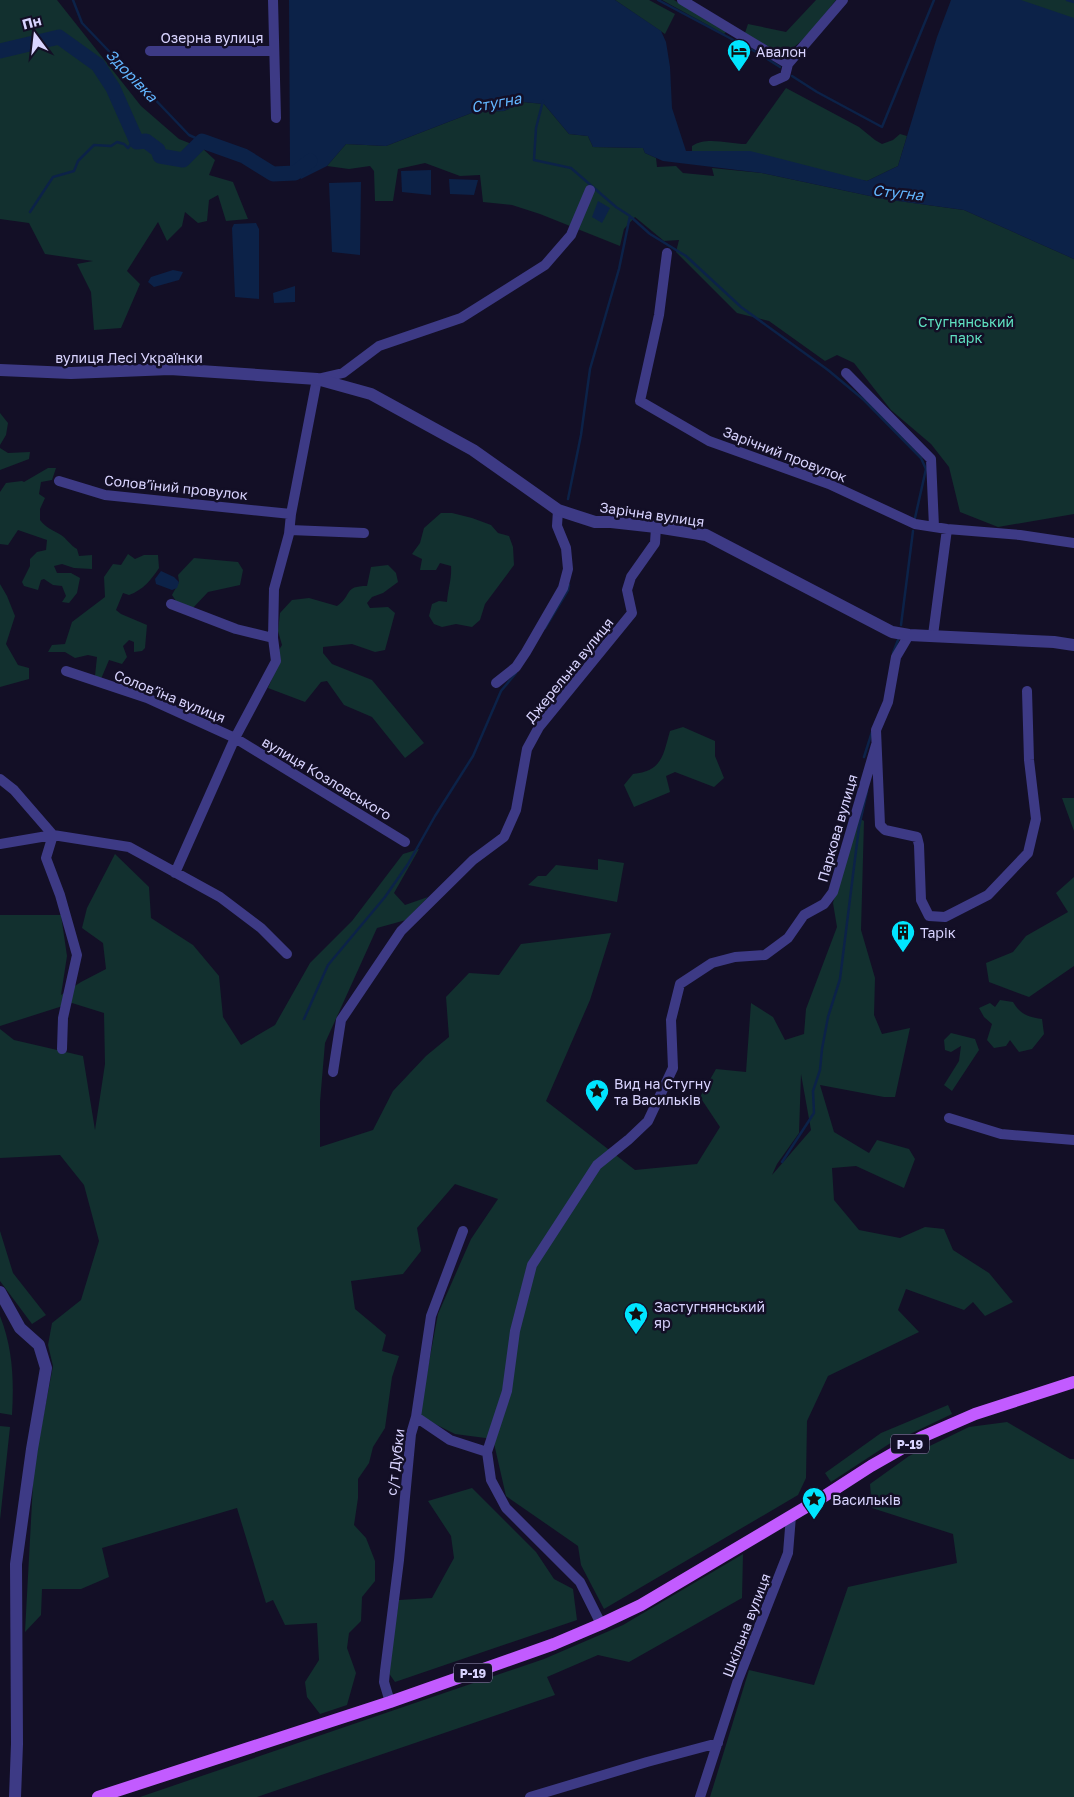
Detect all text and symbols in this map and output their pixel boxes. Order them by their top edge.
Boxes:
north arrow [10,10,60,60]
text: Пн [20,11,43,33]
street label: Озерна вулиця [160,29,264,46]
hotel icon: Авалон [726,38,752,72]
place label: Авалон [756,43,806,60]
water label: Здорівка [103,45,162,105]
water label: Стугна [469,88,523,117]
water label: Стугна [872,180,925,205]
park label: Стугнянський парк [918,313,1014,346]
street label: вулиця Лесі Українки [55,349,203,366]
street label: Зарічний провулок [721,423,849,485]
street label: Соловʼїний провулок [103,471,249,503]
street label: Зарічна вулиця [598,498,706,530]
street label: Джерельна вулиця [521,614,617,726]
street label: Соловʼїна вулиця [112,666,228,726]
street label: вулиця Козловського [259,733,395,823]
street label: Паркова вулиця [813,772,861,884]
building icon: Тарік [890,919,916,953]
place label: Тарік [920,924,956,941]
place label: Вид на Стугну та Васильків [614,1075,711,1108]
place icon: Вид на Стугну та Васильків [584,1078,610,1112]
place label: Застугнянський яр [654,1298,765,1331]
place icon: Застугнянський яр [623,1301,649,1335]
street label: с/т Дубки [382,1428,408,1496]
road number: Р-19 [891,1435,929,1454]
place icon: Васильків [801,1486,827,1520]
place label: Васильків [832,1491,901,1508]
street label: Шкільна вулиця [718,1571,774,1679]
road number: Р-19 [454,1664,492,1682]

